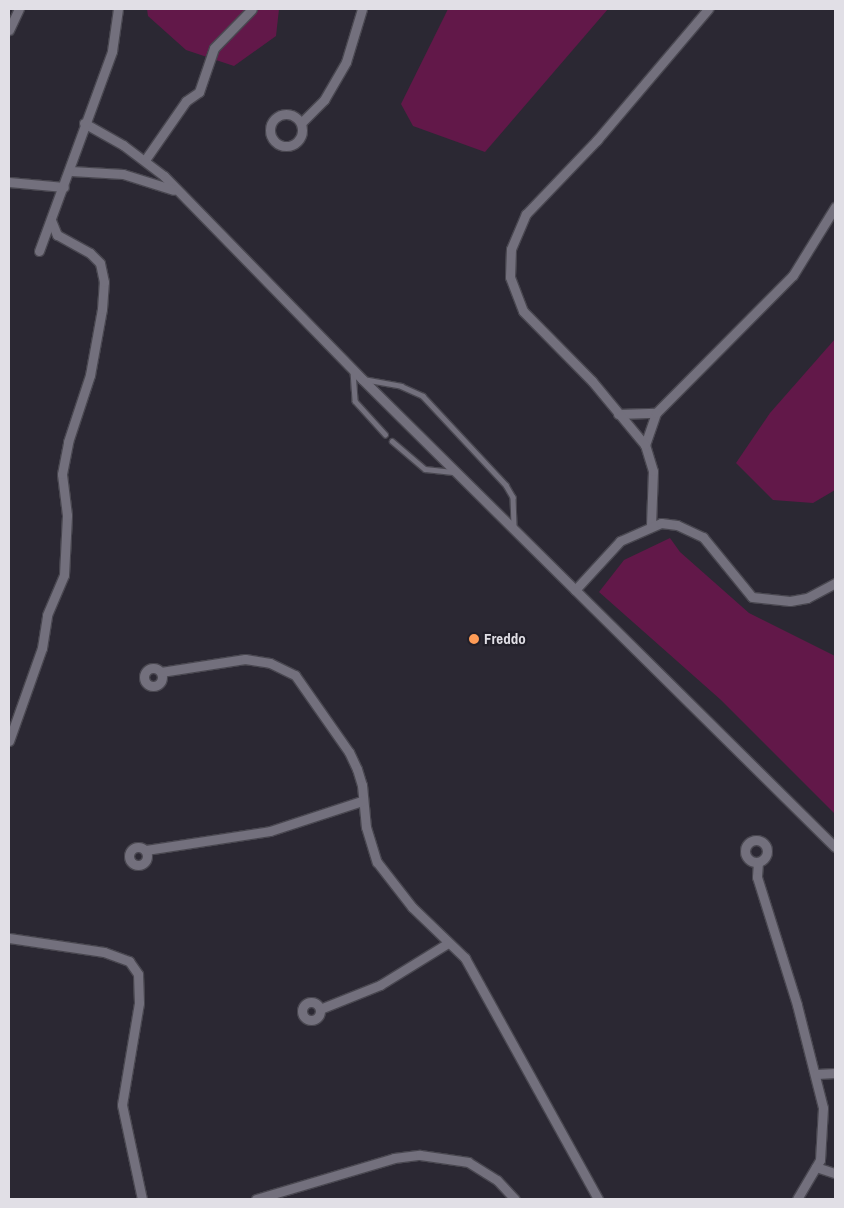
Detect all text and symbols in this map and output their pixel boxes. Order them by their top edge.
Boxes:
place label: Freddo [484,630,526,648]
marker: Freddo [468,633,480,645]

